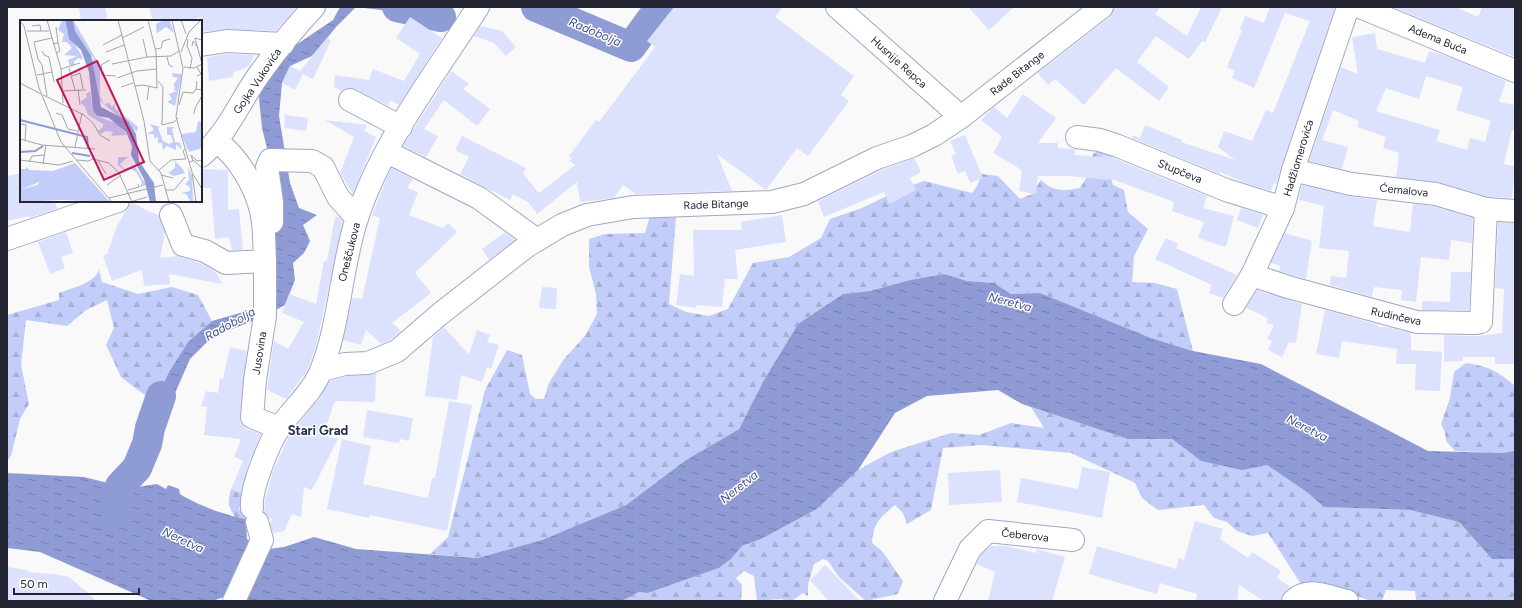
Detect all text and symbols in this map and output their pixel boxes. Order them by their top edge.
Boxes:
water label: Radobolja [567,15,623,49]
inset map [20,20,202,202]
street label: Adema Buća [1407,22,1469,57]
street label: Husnije Repca [868,34,929,91]
street label: Gojka Vukovića [231,46,284,117]
street label: Rade Bitange [988,48,1047,99]
street label: Hadžiomerovića [1281,118,1316,198]
street label: Stupčeva [1156,157,1204,186]
street label: Ćemalova [1379,180,1429,200]
street label: Rade Bitange [683,197,749,212]
street label: Oneščukova [336,221,363,283]
water label: Neretva [987,290,1033,314]
water label: Radobolja [202,304,258,344]
street label: Rudinčeva [1370,305,1422,328]
street label: Jusovina [250,331,269,375]
water label: Neretva [1284,412,1330,444]
district label: Stari Grad [288,423,348,438]
water label: Neretva [717,468,761,506]
water label: Neretva [160,524,206,556]
street label: Čeberova [1001,526,1049,544]
scale bar [14,570,139,596]
text: 50 m [20,577,48,591]

